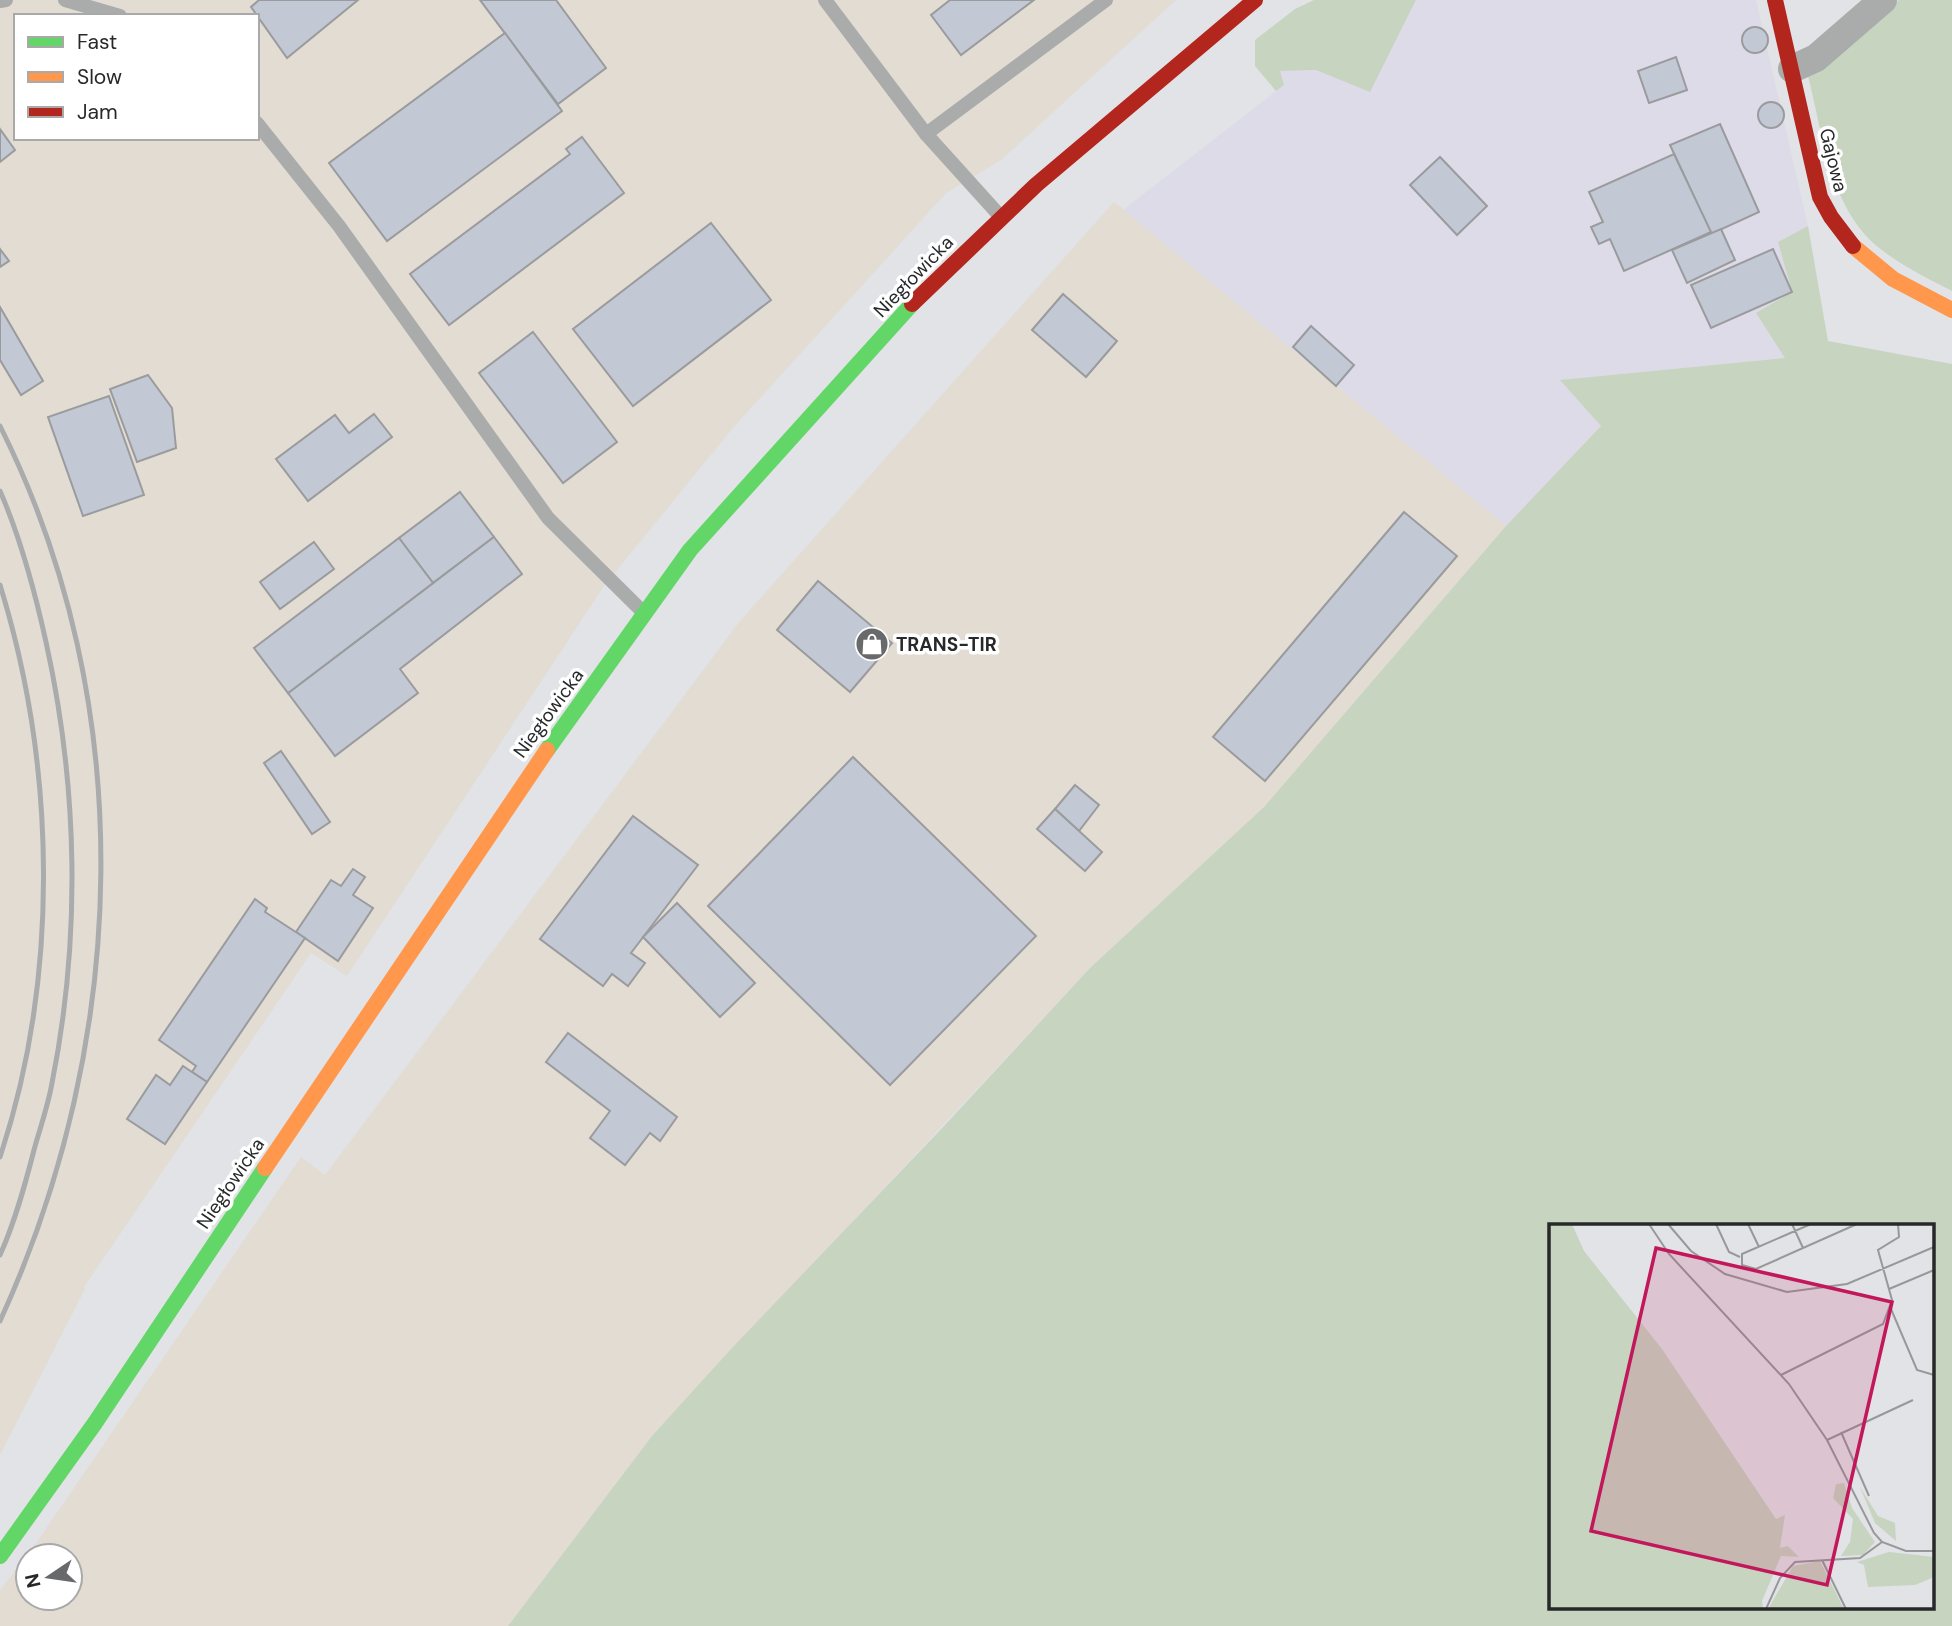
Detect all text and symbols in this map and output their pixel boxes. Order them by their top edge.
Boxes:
legend [14,14,259,140]
text: Fast [77,28,117,56]
text: Slow [77,63,122,91]
text: Jam [77,98,118,126]
street label: Gajowa [1814,126,1853,195]
street label: Niegłowicka [868,230,959,323]
shop icon: TRANS-TIR [853,625,891,663]
place label: TRANS-TIR [896,632,997,657]
street label: Niegłowicka [508,664,589,763]
street label: Niegłowicka [191,1133,270,1234]
inset map [1549,1224,1934,1608]
north arrow [14,1542,84,1612]
text: N [19,1571,47,1590]

